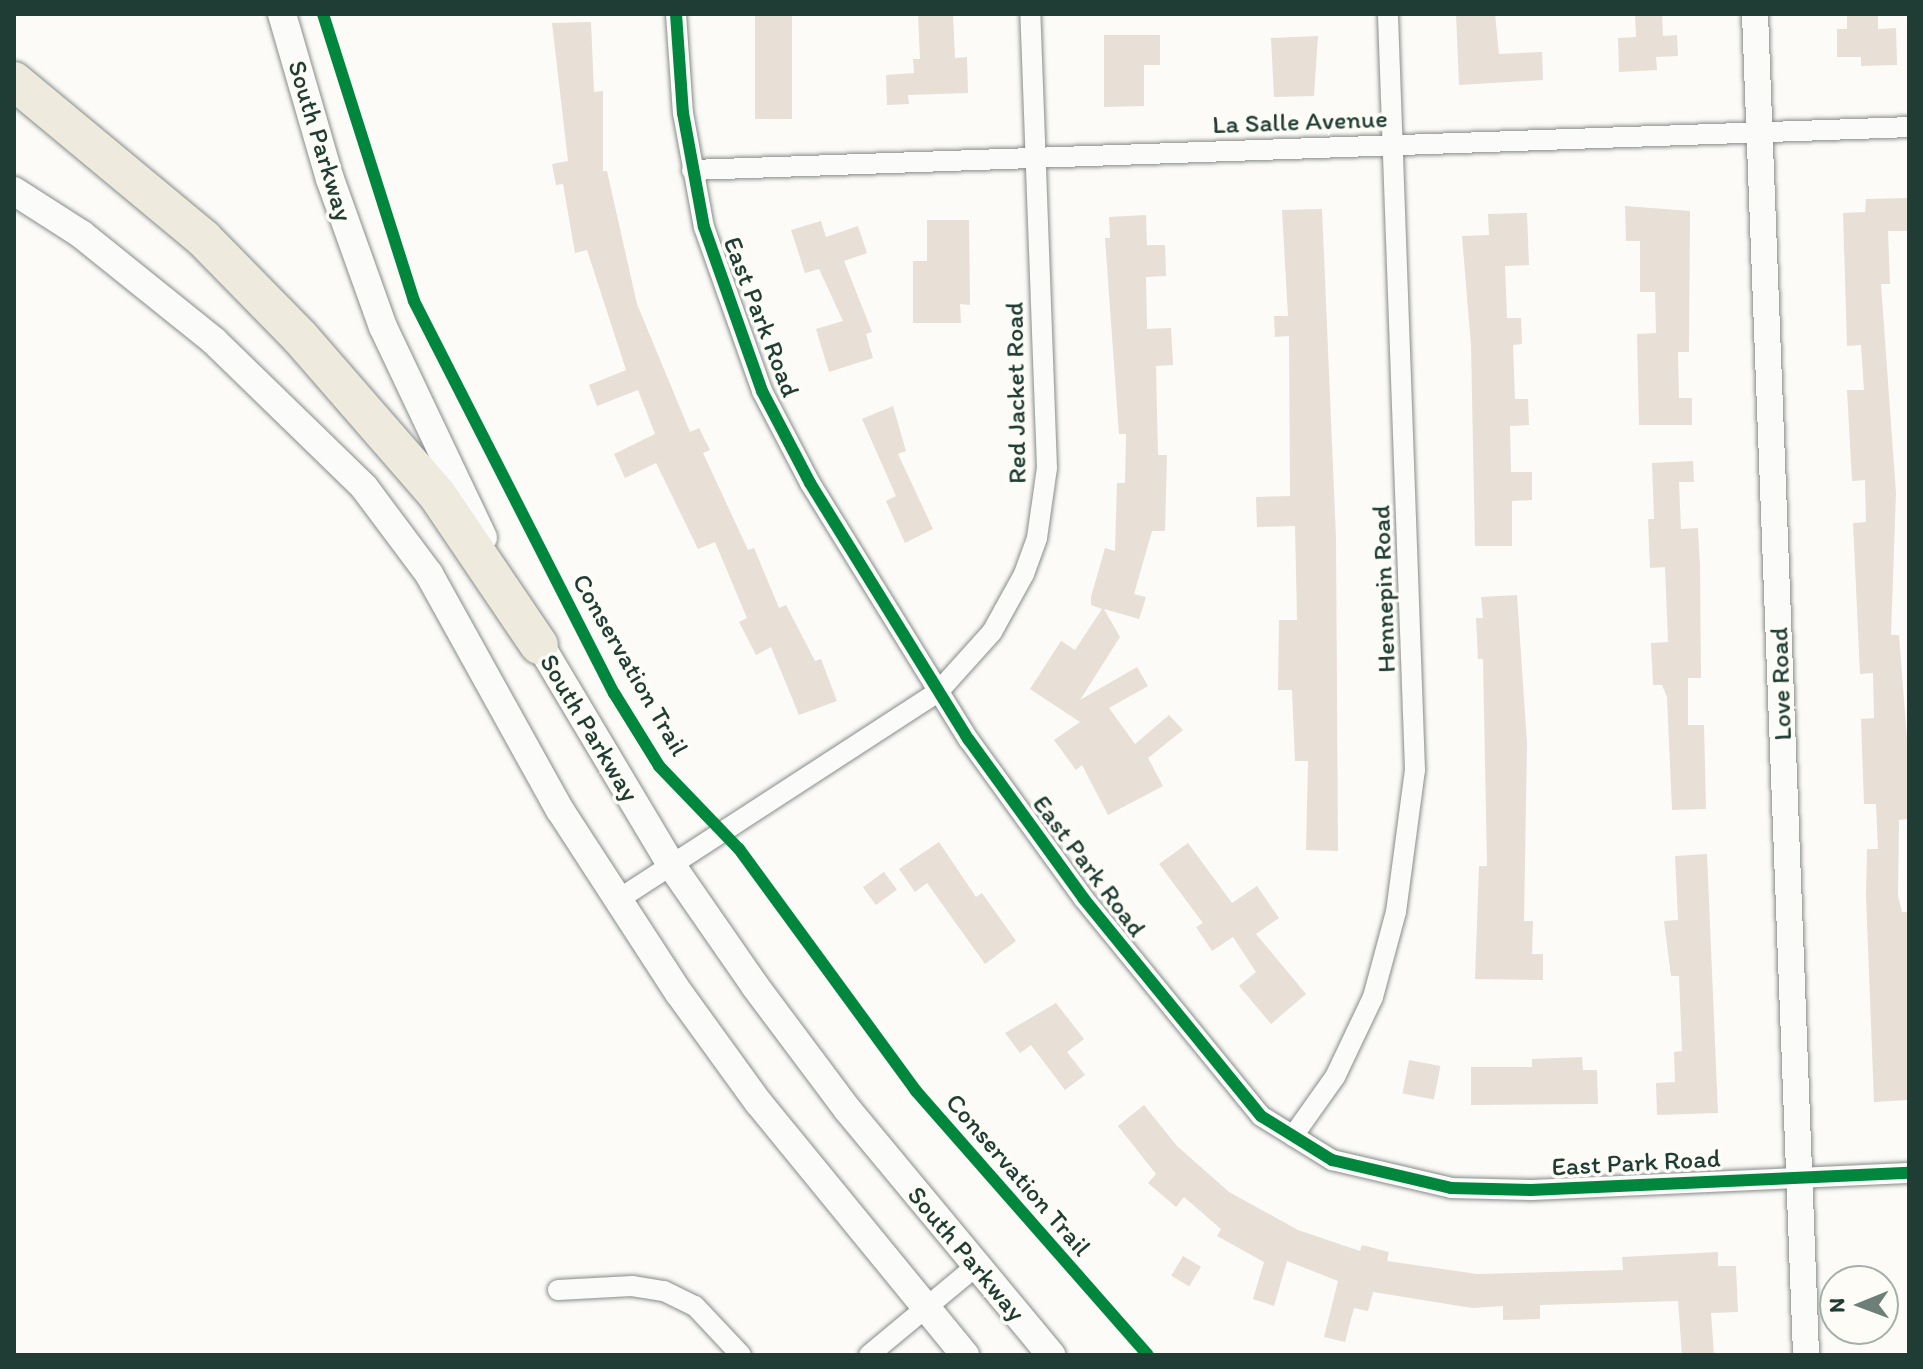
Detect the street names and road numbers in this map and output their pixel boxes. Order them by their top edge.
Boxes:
street label: South Parkway [281,58,359,224]
street label: La Salle Avenue [1212,103,1388,141]
street label: East Park Road [716,233,806,401]
street label: Red Jacket Road [999,301,1033,485]
street label: Hennepin Road [1365,504,1403,674]
street label: Conservation Trail [565,568,695,762]
street label: Love Road [1763,627,1799,741]
street label: South Parkway [533,649,645,807]
street label: East Park Road [1026,790,1152,942]
street label: Conservation Trail [939,1087,1097,1263]
street label: East Park Road [1551,1143,1721,1183]
street label: South Parkway [901,1181,1031,1327]

